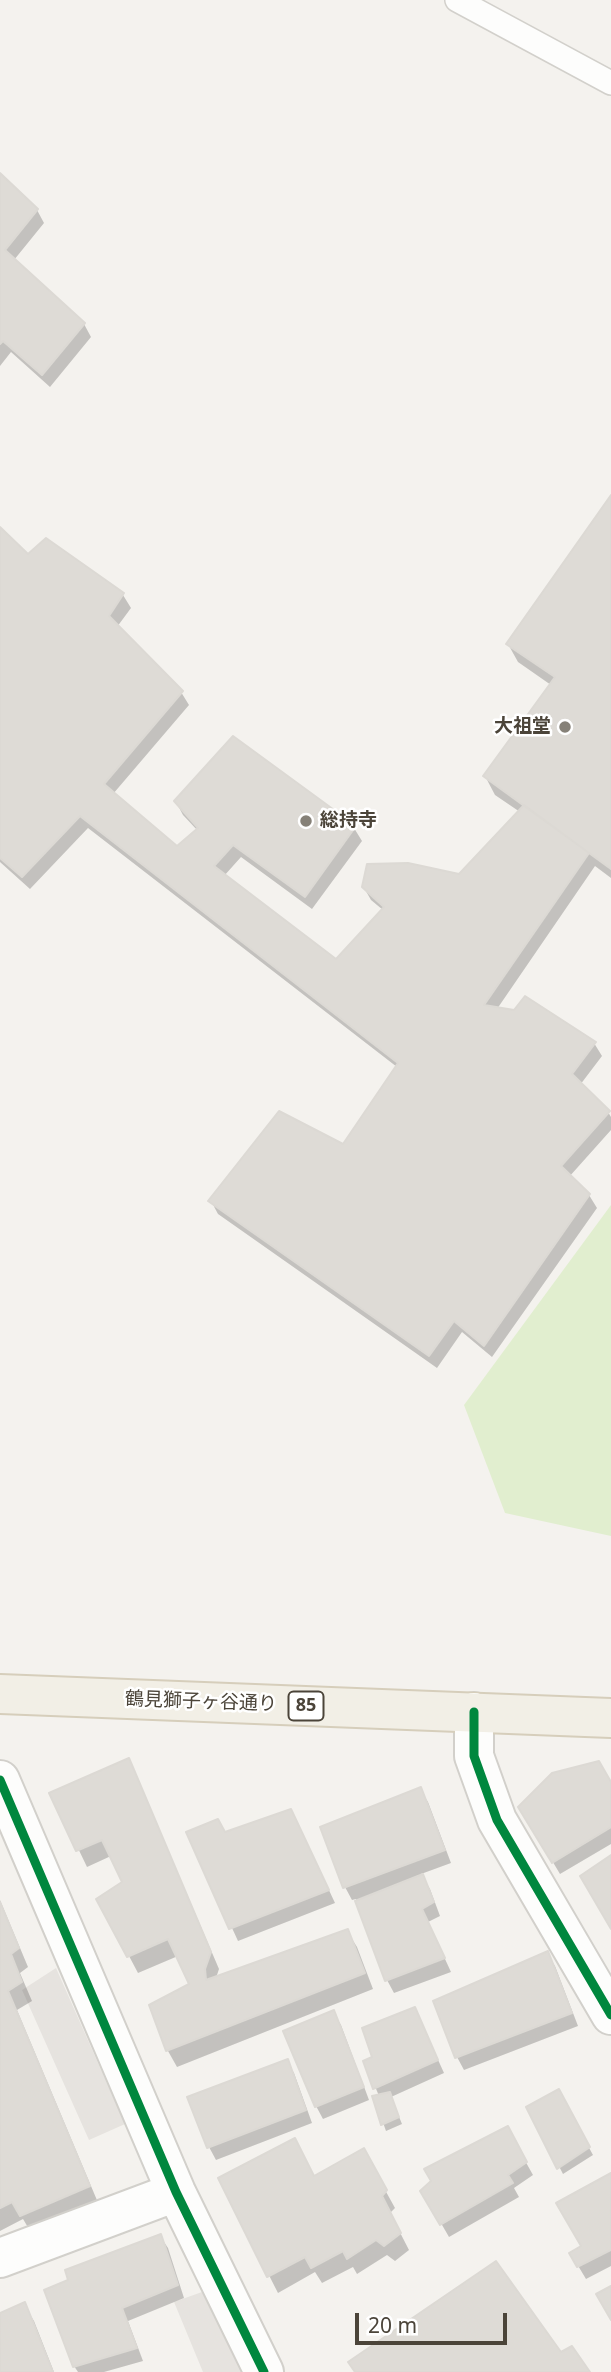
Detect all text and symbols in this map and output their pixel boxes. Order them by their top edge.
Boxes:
place label: 大祖堂 [494,716,551,738]
marker: 大祖堂 [557,719,573,735]
place label: 総持寺 [320,810,377,832]
marker: 総持寺 [298,813,314,829]
street label: 鶴見獅子ヶ谷通り [125,1688,277,1716]
road number: 85 [288,1692,324,1721]
scale bar [359,2298,511,2342]
text: 20 m [368,2311,417,2339]

